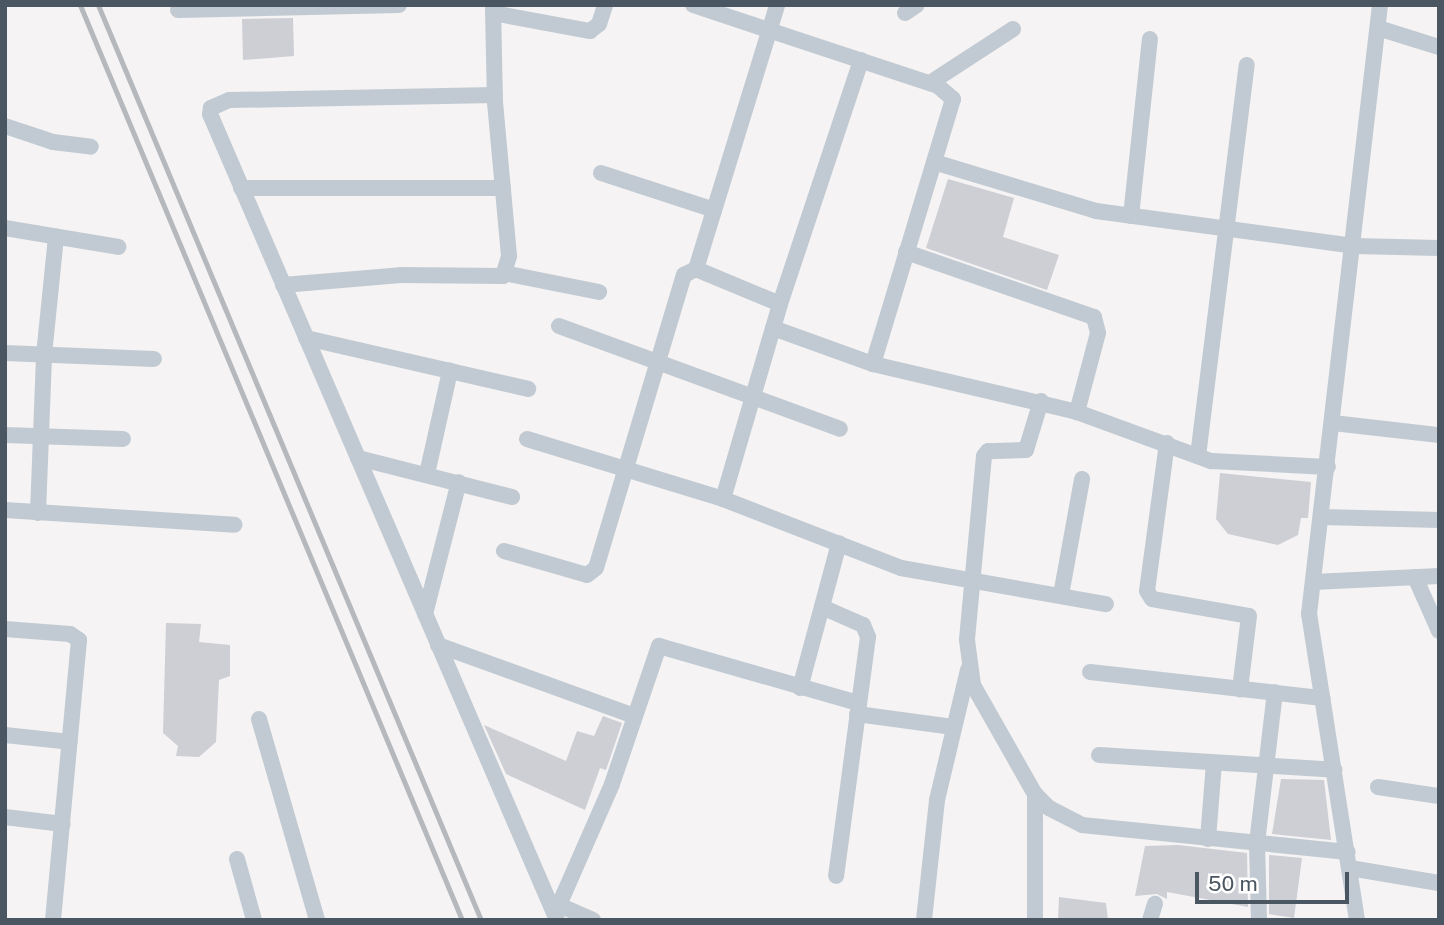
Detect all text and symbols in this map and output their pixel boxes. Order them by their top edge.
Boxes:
scale bar [1199,858,1353,902]
text: 50 m [1208,871,1258,896]

